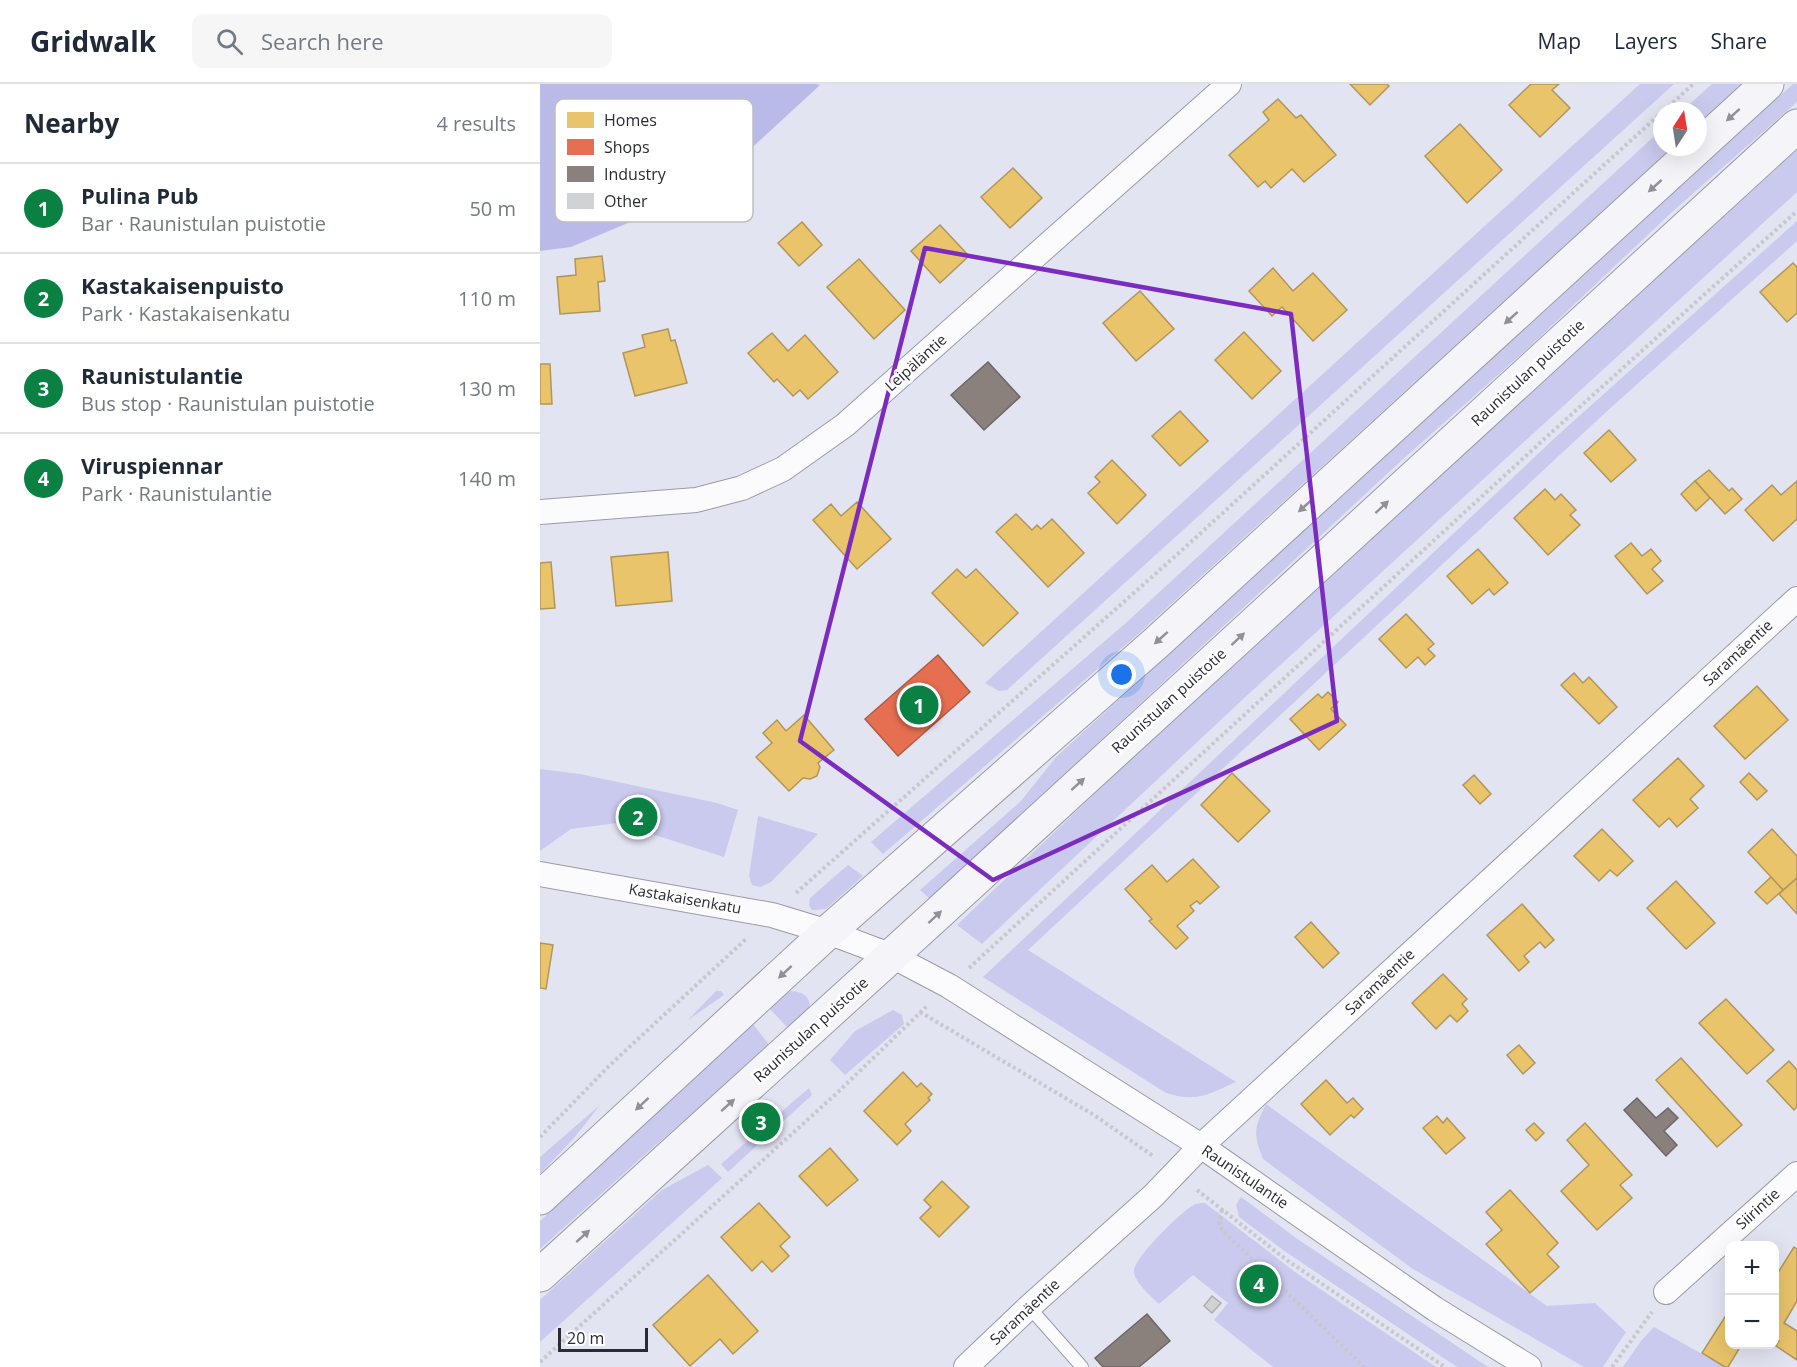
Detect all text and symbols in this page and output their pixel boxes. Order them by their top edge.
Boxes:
search box [192,14,612,68]
text: Gridwalk [30,22,156,60]
icon: search [213,25,246,58]
text: Search here [261,26,384,56]
text: Map [1538,27,1581,55]
text: Layers [1614,27,1678,55]
text: Share [1711,27,1767,55]
legend [555,99,753,222]
north arrow [1653,102,1707,156]
text: Nearby [24,105,119,141]
one-way arrow [1726,108,1740,122]
text: Homes [604,109,657,131]
text: 4 results [436,110,516,137]
text: Shops [604,136,650,158]
text: Industry [604,163,667,185]
one-way arrow [1648,179,1662,193]
text: Pulina Pub [81,180,198,210]
text: Other [604,190,648,212]
text: 1 [38,195,49,222]
text: 50 m [469,195,516,222]
text: Bar · Raunistulan puistotie [81,210,326,237]
text: Kastakaisenpuisto [81,270,284,300]
text: 2 [38,285,49,312]
text: 110 m [458,285,516,312]
text: Park · Kastakaisenkatu [81,300,290,327]
one-way arrow [1503,311,1518,325]
street label: Raunistulan puistotie [1466,315,1588,430]
street label: Leipäläntie [880,329,950,395]
text: Raunistulantie [81,360,243,390]
text: 3 [38,375,49,402]
text: 130 m [458,375,516,402]
text: Bus stop · Raunistulan puistotie [81,390,375,417]
text: Viruspiennar [81,450,223,480]
text: 4 [38,465,49,492]
text: 140 m [458,465,516,492]
text: Park · Raunistulantie [81,480,272,507]
one-way arrow [1298,499,1313,512]
one-way arrow [1374,501,1389,514]
street label: Saramäentie [1698,615,1776,690]
one-way arrow [1154,631,1169,644]
one-way arrow [1230,633,1245,646]
street label: Raunistulan puistotie [1107,643,1230,757]
your location [1107,660,1136,689]
pin: 1 [900,682,938,728]
one-way arrow [1071,777,1086,791]
pin: 2 [618,794,658,840]
street label: Kastakaisenkatu [627,878,743,918]
one-way arrow [928,910,942,924]
street label: Saramäentie [1340,944,1418,1019]
one-way arrow [778,965,793,978]
street label: Raunistulan puistotie [749,972,872,1086]
one-way arrow [634,1097,649,1111]
one-way arrow [720,1099,735,1112]
pin: 3 [742,1100,780,1144]
street label: Raunistulantie [1198,1140,1293,1213]
street label: Siirintie [1731,1183,1784,1233]
one-way arrow [576,1229,591,1243]
map controls [1725,1241,1779,1349]
button: + [1725,1241,1779,1295]
pin: 4 [1240,1262,1278,1306]
street label: Saramäentie [985,1274,1063,1349]
button: − [1725,1295,1779,1349]
scale bar [558,1325,648,1352]
text: 20 m [567,1327,604,1349]

